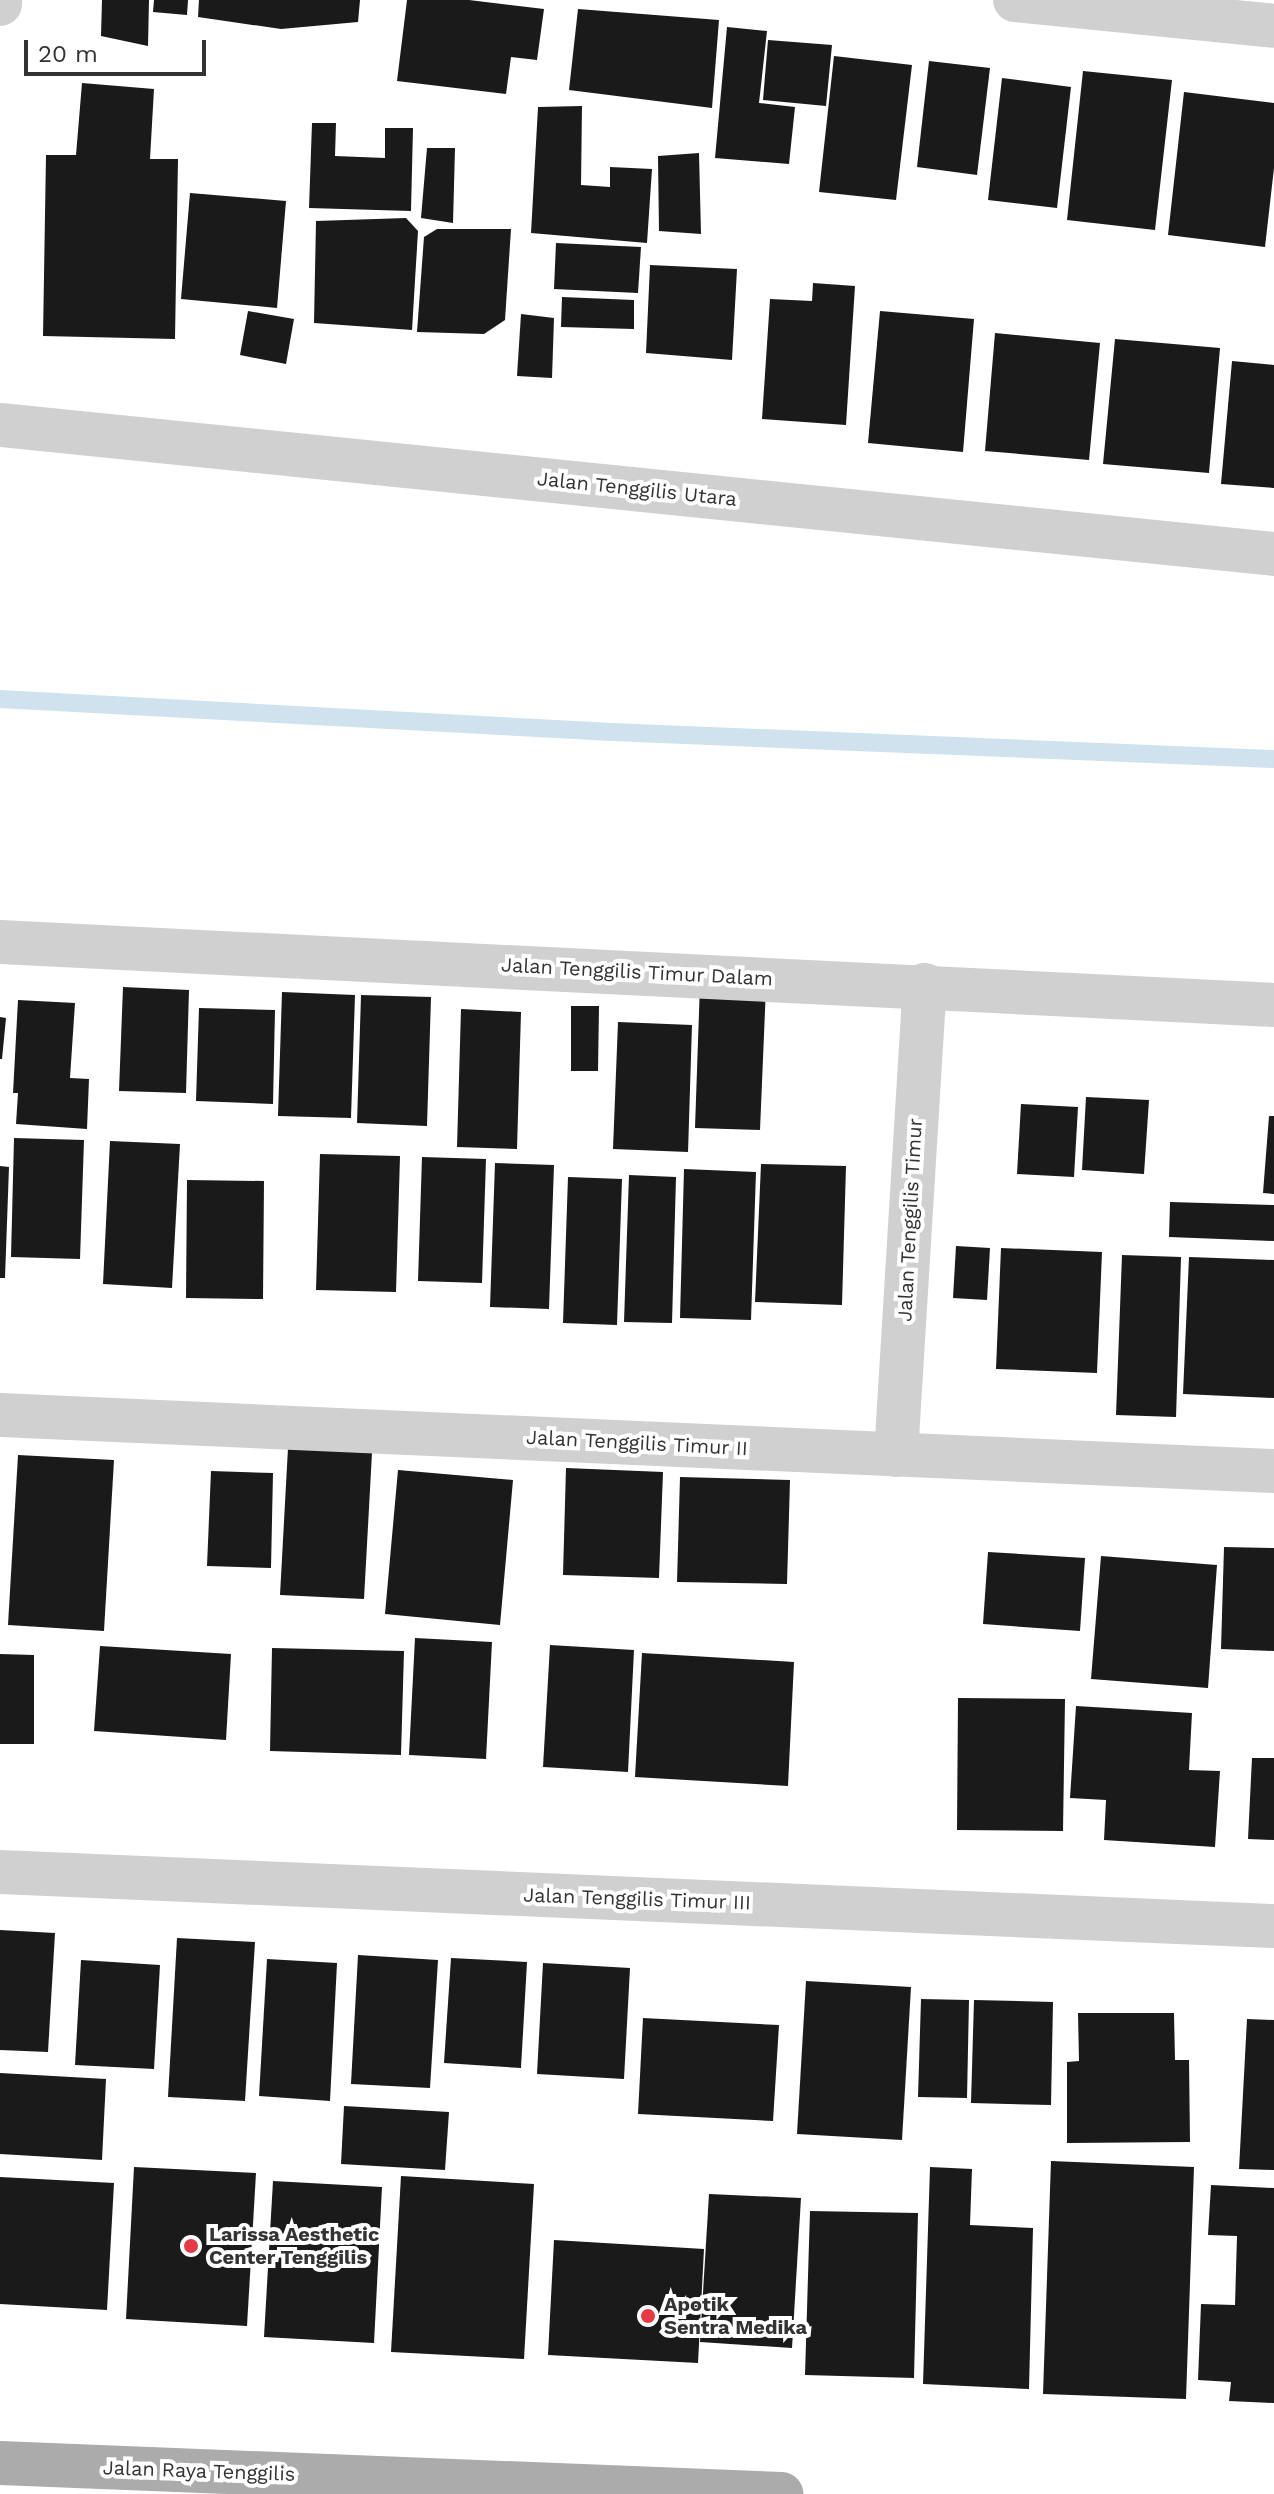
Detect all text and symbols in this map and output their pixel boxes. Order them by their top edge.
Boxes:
scale bar [28,24,210,74]
text: 20 m [38,40,98,68]
street label: Jalan Tenggilis Utara [536,467,738,511]
street label: Jalan Tenggilis Timur Dalam [500,953,774,991]
street label: Jalan Tenggilis Timur [893,1117,927,1323]
street label: Jalan Tenggilis Timur II [525,1425,749,1461]
street label: Jalan Tenggilis Timur III [522,1883,752,1915]
place label: Larissa Aesthetic Center Tenggilis [209,2222,380,2269]
marker: Larissa Aesthetic Center Tenggilis [180,2235,202,2257]
place label: Apotik Sentra Medika [664,2292,807,2339]
marker: Apotik Sentra Medika [639,2307,657,2325]
street label: Jalan Raya Tenggilis [102,2456,296,2486]

